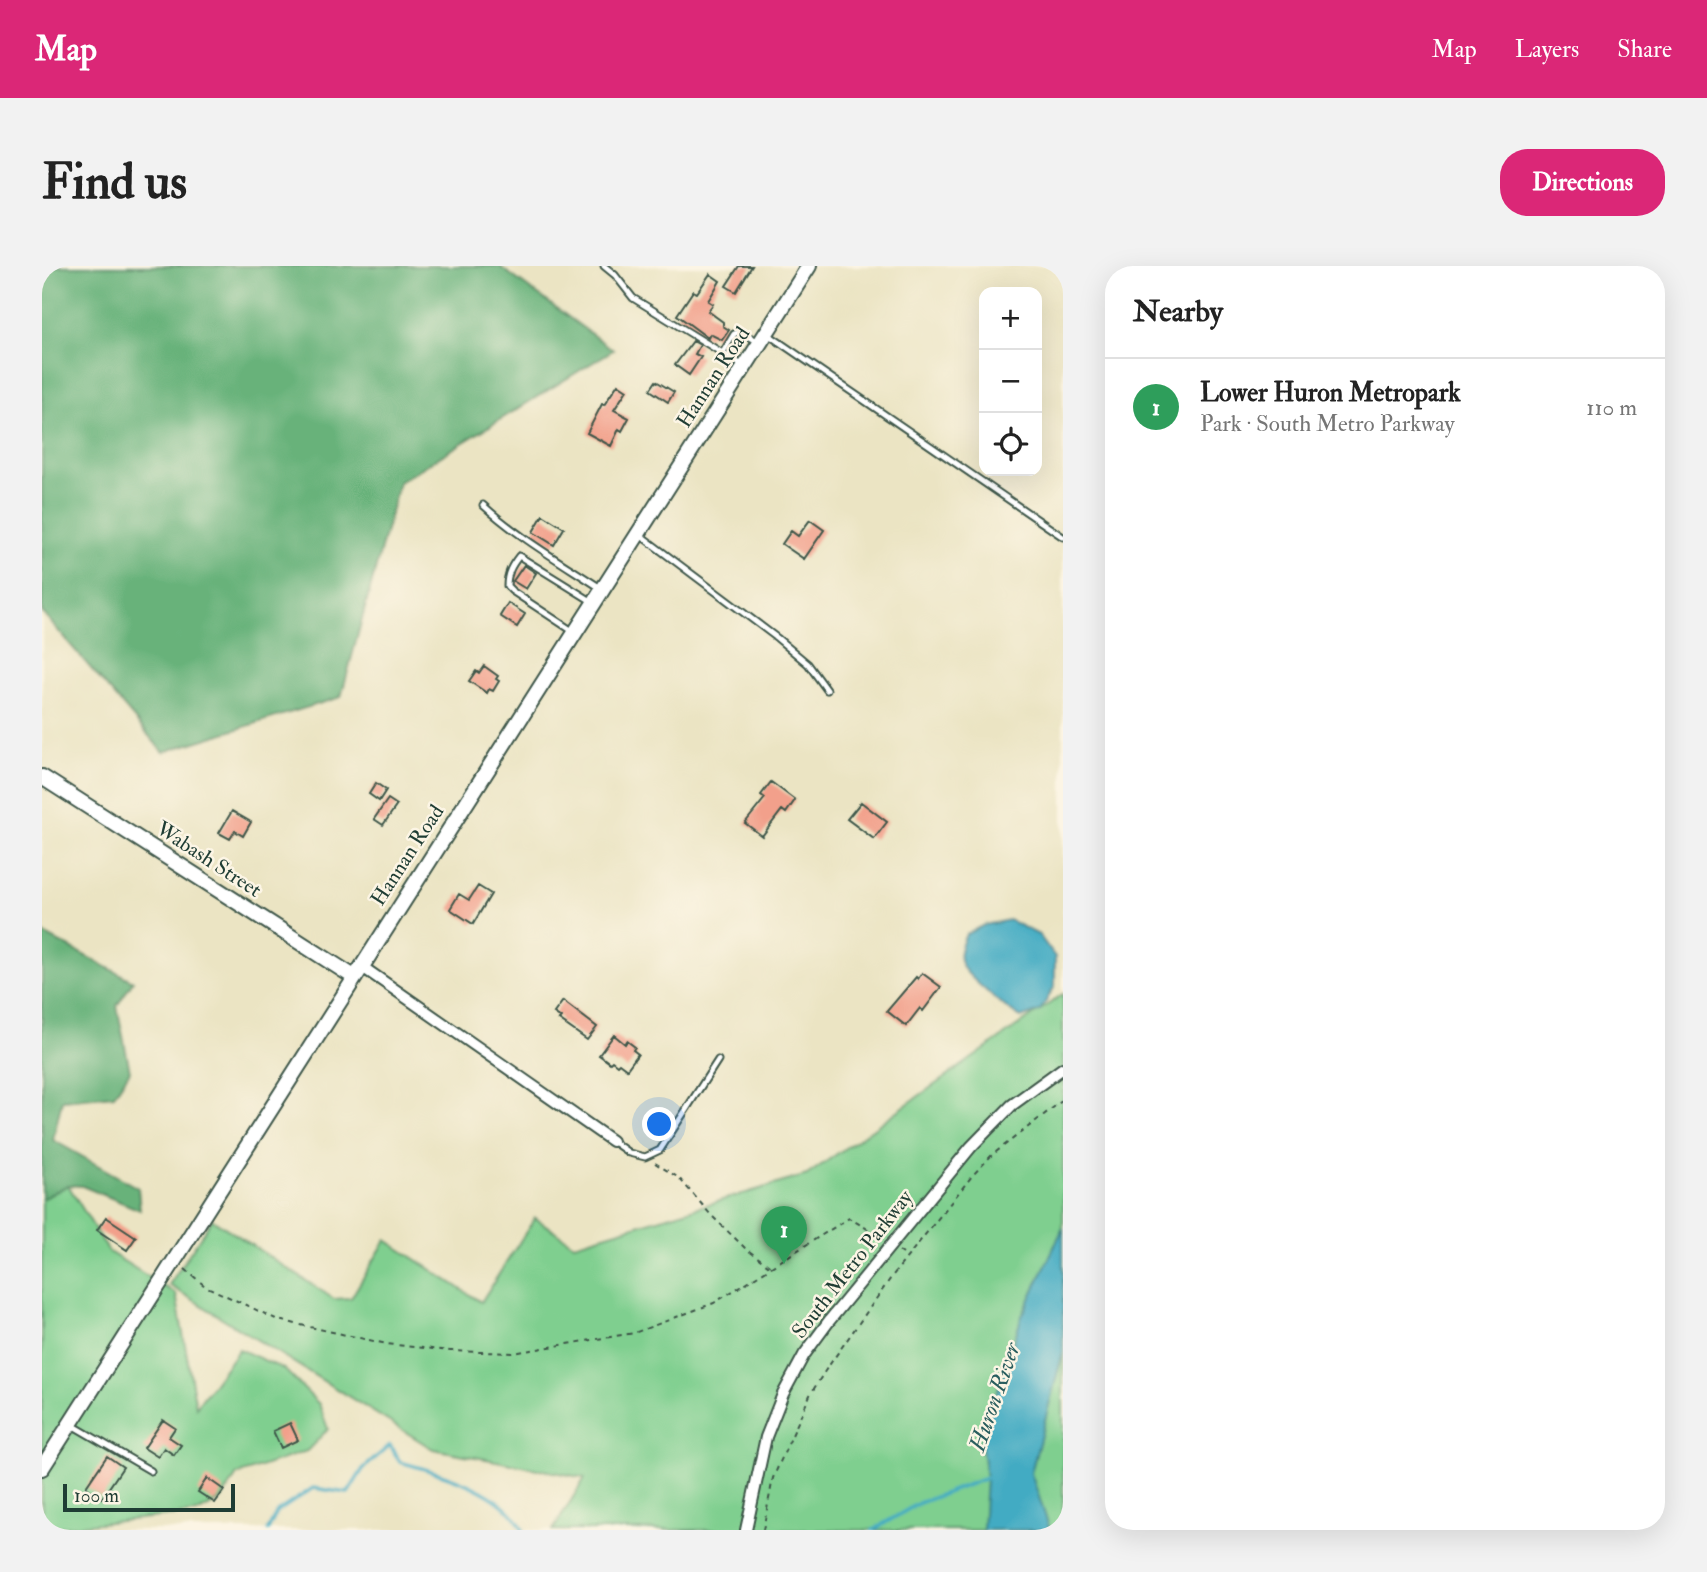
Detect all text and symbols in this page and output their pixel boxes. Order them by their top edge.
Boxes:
text: Map [35,29,97,70]
text: Map [1432,34,1477,65]
text: Layers [1515,34,1579,65]
text: Share [1617,34,1672,65]
button: Directions [1500,149,1665,216]
text: Find us [42,152,187,213]
map controls [979,287,1042,476]
button: + [979,287,1042,350]
text: Nearby [1133,293,1223,330]
street label: Hannan Road [671,321,756,433]
button: − [979,350,1042,413]
text: Lower Huron Metropark [1200,377,1461,409]
text: 1 [1152,393,1160,422]
text: 110 m [1586,393,1637,422]
text: Park · South Metro Parkway [1200,409,1455,438]
button: locate [979,413,1042,476]
street label: Hannan Road [365,799,450,911]
street label: Wabash Street [150,815,267,904]
your location [642,1107,676,1141]
street label: South Metro Parkway [786,1184,919,1344]
pin: 1 [761,1206,807,1264]
water label: Huron River [962,1338,1027,1456]
scale bar [63,1481,234,1513]
text: 100 m [74,1484,119,1508]

